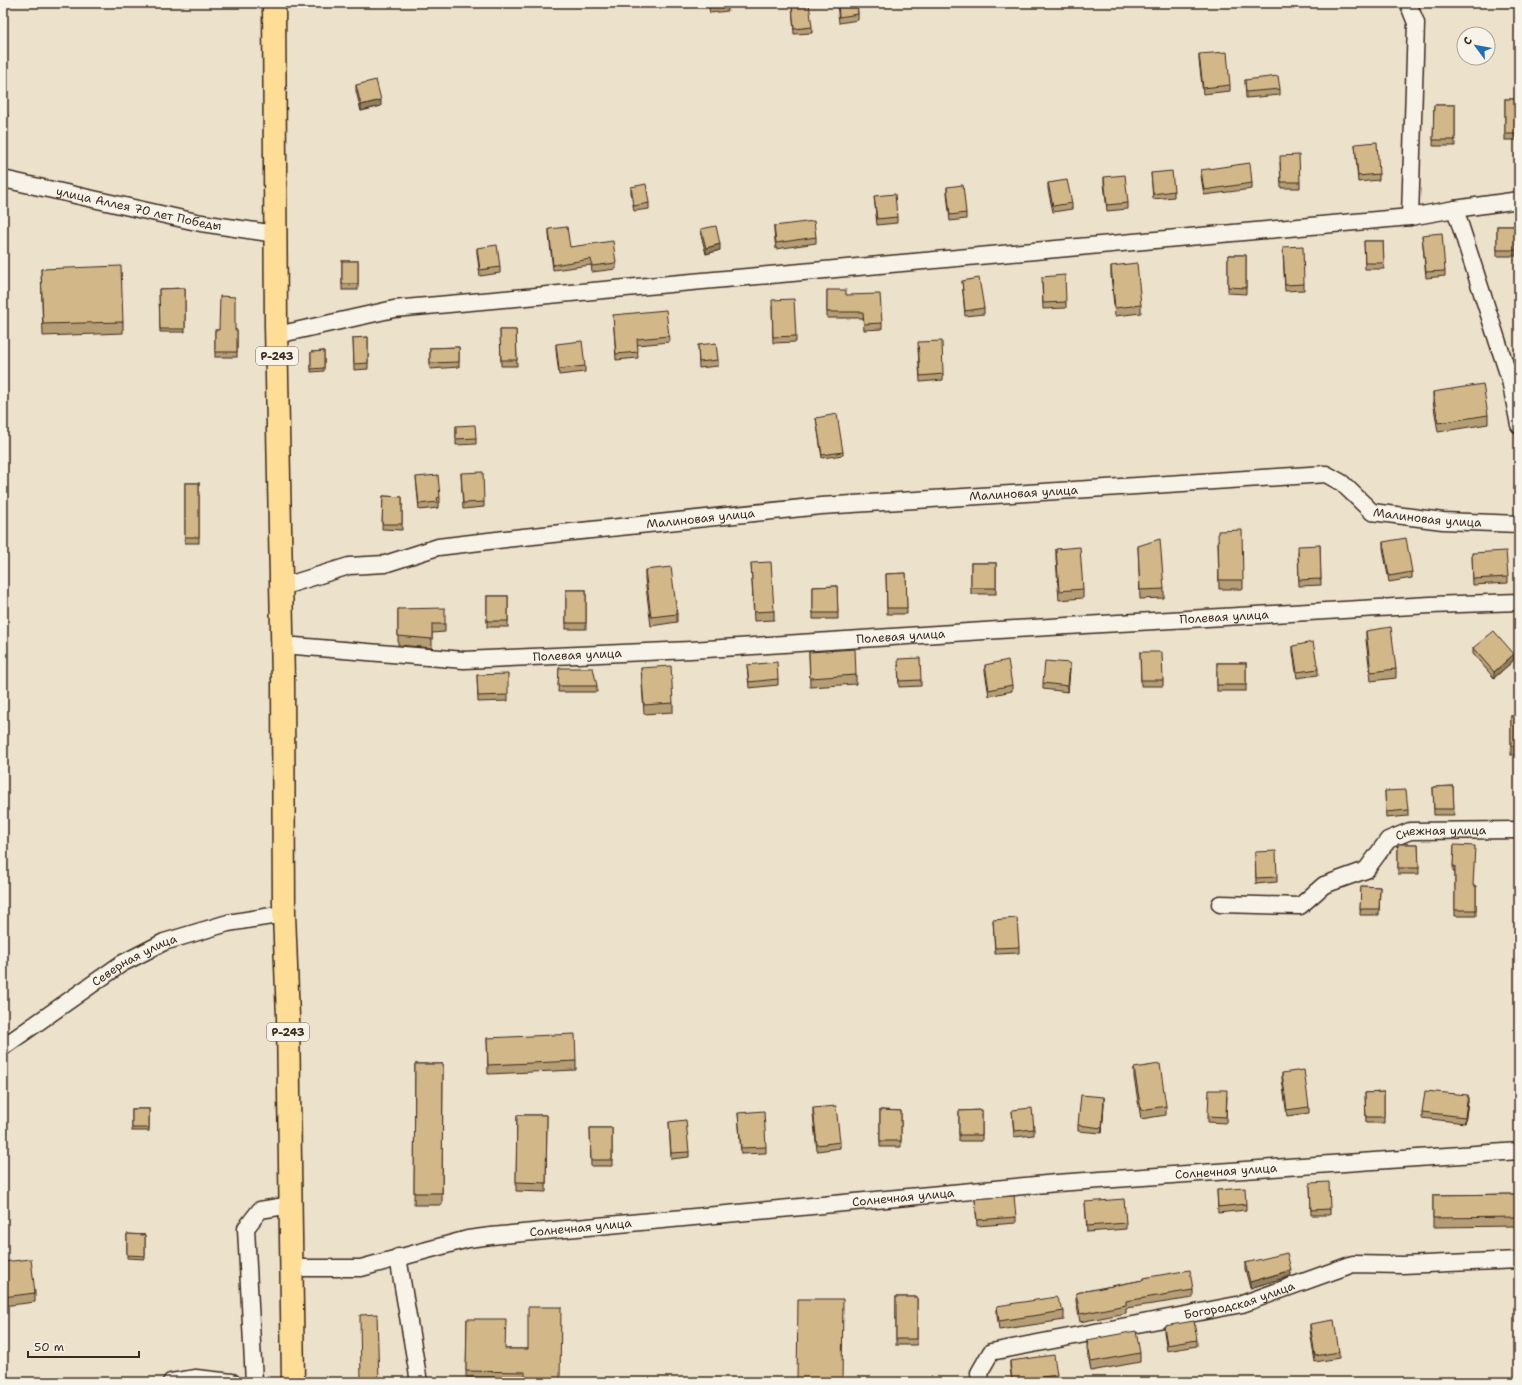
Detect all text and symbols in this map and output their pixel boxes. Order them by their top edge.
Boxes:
north arrow [1456,26,1496,66]
text: С [1460,34,1476,48]
street label: улица Аллея 70 лет Победы [55,183,223,234]
road number: Р-243 [256,347,298,365]
street label: Малиновая улица [969,482,1079,505]
street label: Малиновая улица [1372,504,1483,531]
street label: Малиновая улица [646,505,756,532]
street label: Полевая улица [1179,606,1270,628]
street label: Полевая улица [856,625,946,647]
street label: Полевая улица [532,645,623,665]
street label: Снежная улица [1393,822,1487,844]
street label: Северная улица [89,930,179,990]
road number: Р-243 [267,1023,309,1041]
street label: Солнечная улица [1174,1160,1278,1183]
street label: Солнечная улица [851,1185,955,1210]
street label: Солнечная улица [529,1215,633,1240]
street label: Богородская улица [1182,1277,1297,1323]
scale bar [28,1333,139,1359]
text: 50 m [34,1339,64,1355]

